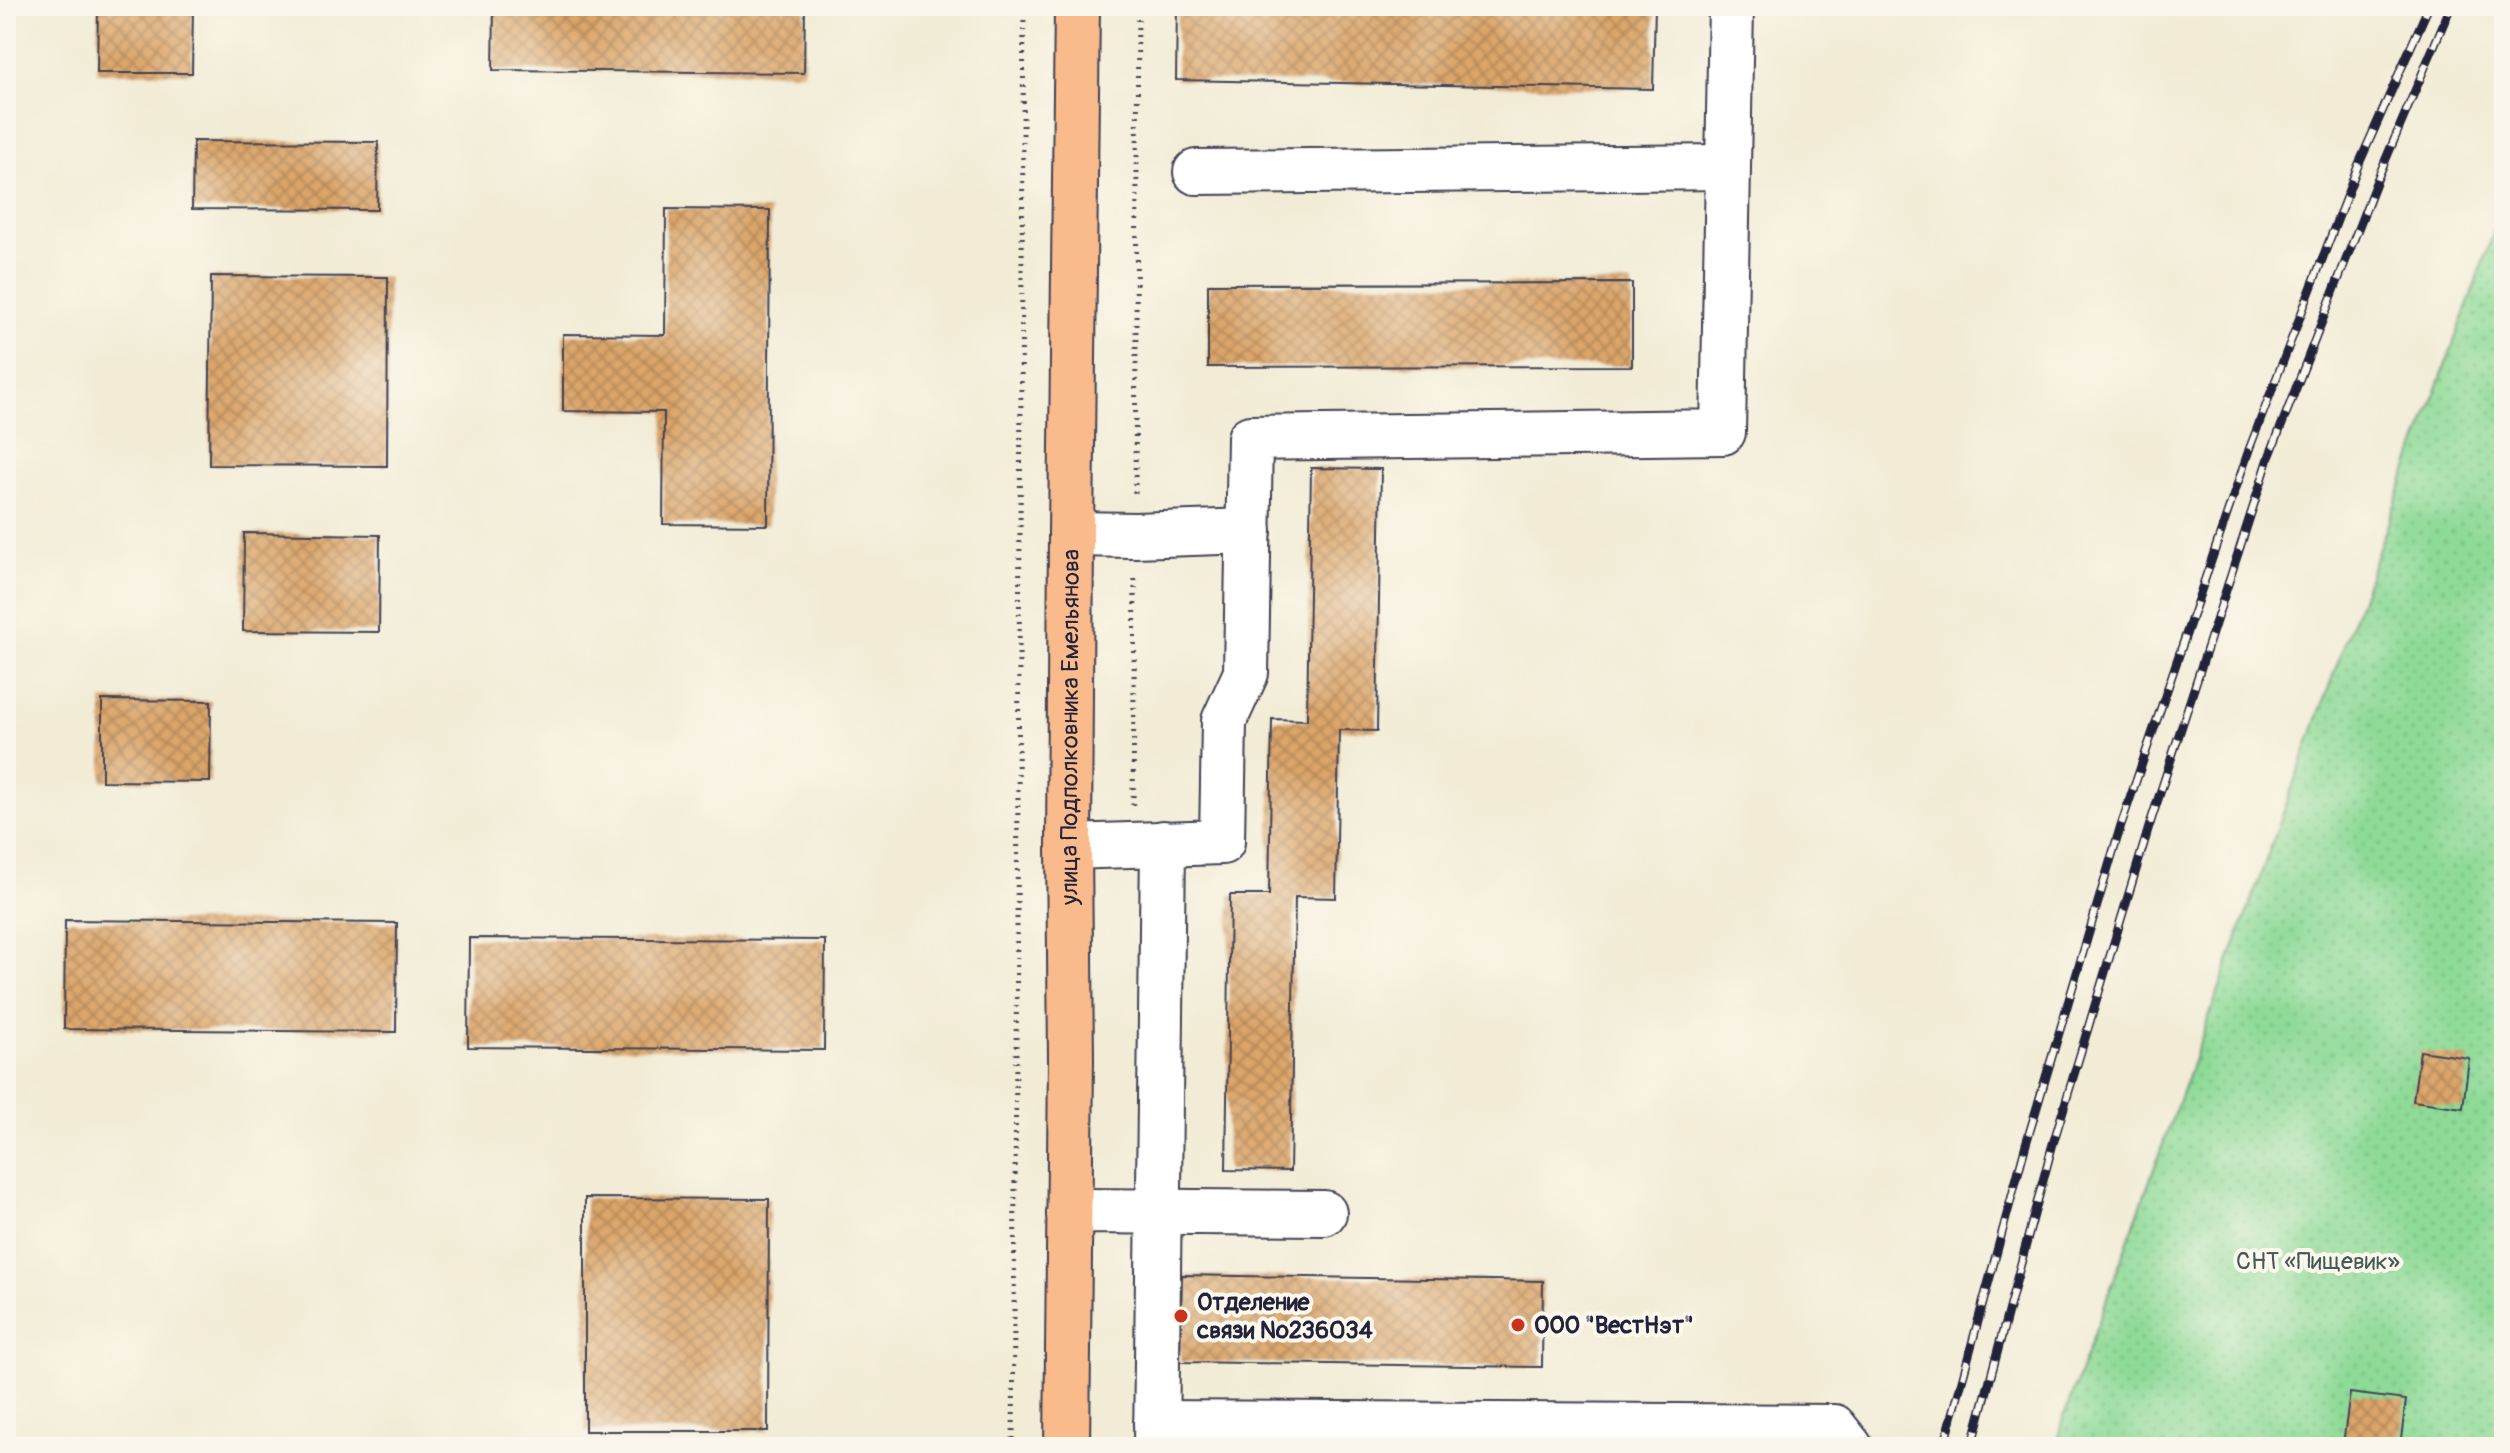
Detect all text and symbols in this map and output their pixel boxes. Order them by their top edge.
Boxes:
street label: улица Подполковника Емельянова [1055,549,1086,906]
park label: СНТ «Пищевик» [2236,1247,2400,1276]
place label: Отделение связи №236034 [1196,1288,1373,1345]
marker: Отделение связи №236034 [1172,1307,1190,1325]
place label: ООО "ВестНэт" [1534,1311,1694,1340]
marker: ООО "ВестНэт" [1509,1316,1527,1334]

